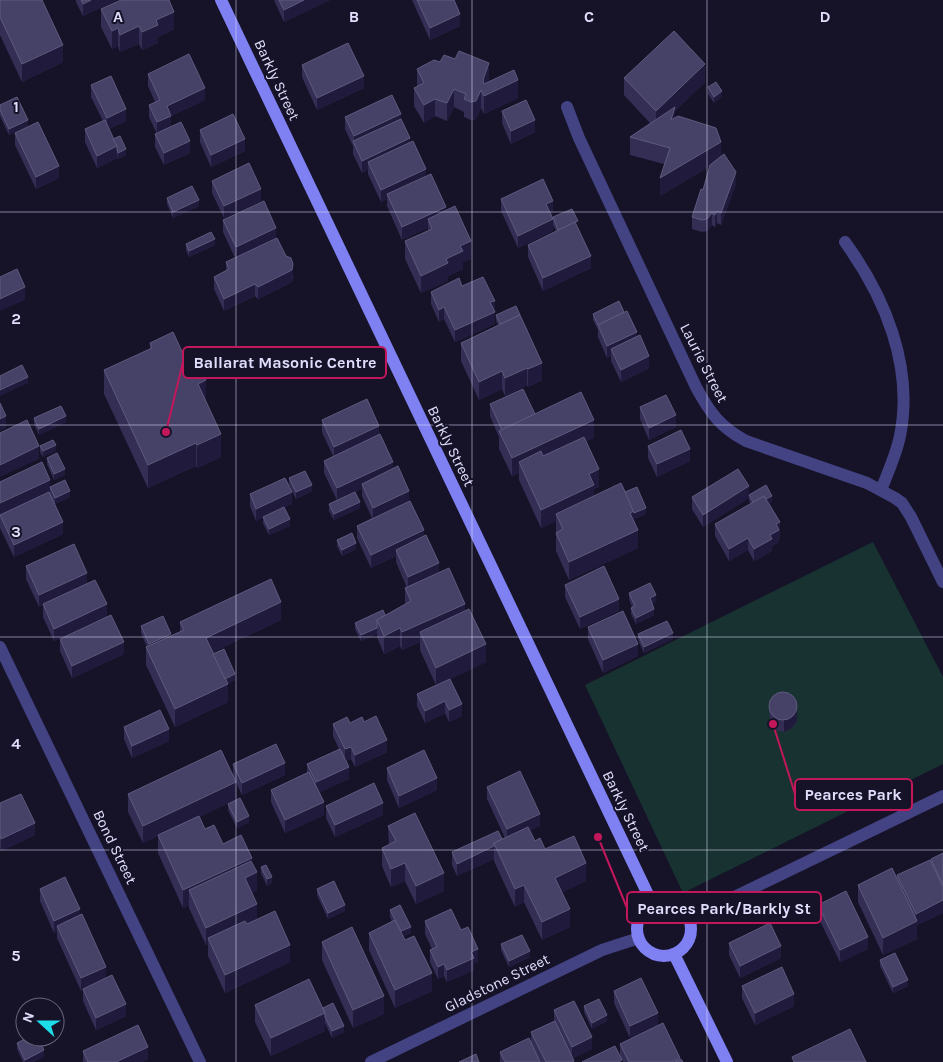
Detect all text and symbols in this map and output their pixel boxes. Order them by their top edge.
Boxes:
text: A [113,7,123,26]
text: B [349,7,359,26]
text: C [584,7,594,26]
text: D [820,7,831,26]
street label: Barkly Street [250,37,304,124]
text: 1 [13,97,19,116]
text: 2 [11,309,21,328]
street label: Laurie Street [676,320,732,406]
callout: Ballarat Masonic Centre [183,347,386,378]
text: Ballarat Masonic Centre [193,353,377,372]
street label: Barkly Street [424,403,478,490]
text: 3 [11,522,21,541]
text: 4 [11,734,21,753]
street label: Barkly Street [599,768,653,855]
callout: Pearces Park [795,779,912,810]
text: Pearces Park [804,785,902,804]
street label: Bond Street [89,807,141,887]
callout: Pearces Park/Barkly St [627,892,821,923]
text: Pearces Park/Barkly St [637,899,811,918]
text: 5 [11,946,21,965]
street label: Gladstone Street [442,950,553,1016]
north arrow [15,997,65,1047]
text: N [19,1010,38,1025]

